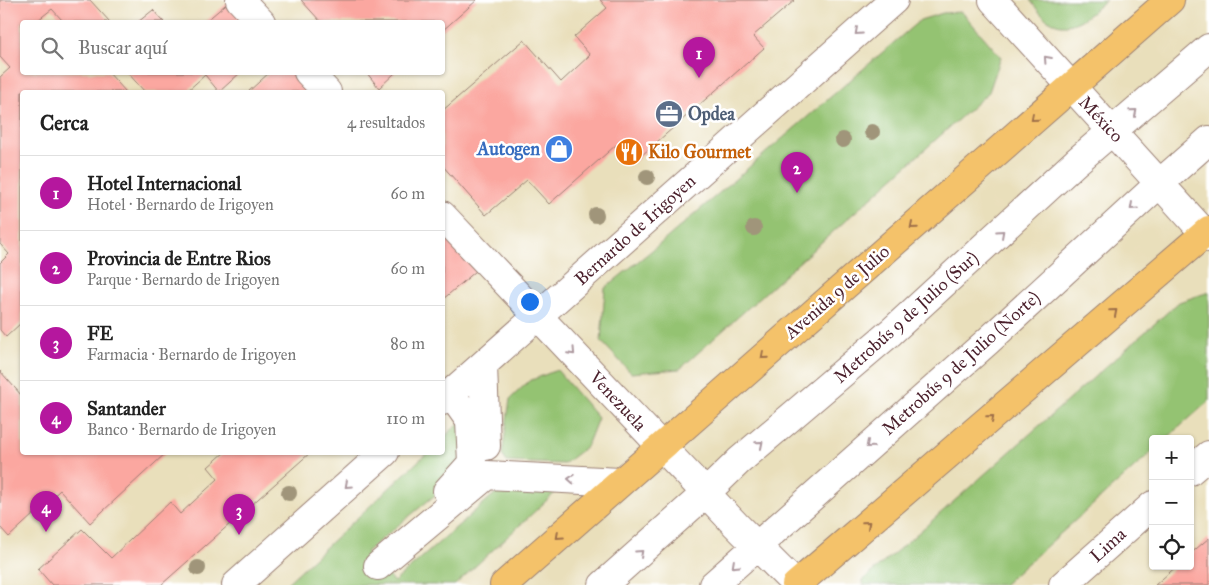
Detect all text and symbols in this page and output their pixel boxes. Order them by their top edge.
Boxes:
search box [20,20,445,75]
one-way arrow [855,27,864,35]
icon: search [38,34,66,62]
text: Buscar aquí [78,36,167,59]
pin: 1 [683,37,715,78]
one-way arrow [1044,56,1053,65]
street label: México [1074,91,1128,147]
office icon: Opdea [654,99,684,129]
place label: Opdea [688,103,735,126]
one-way arrow [1129,109,1138,118]
text: Cerca [40,110,89,136]
text: 4 resultados [347,113,425,132]
one-way arrow [1031,113,1040,122]
shop icon: Autogen [544,134,574,164]
restaurant icon: Kilo Gourmet [614,137,644,167]
place label: Autogen [476,138,540,161]
place label: Kilo Gourmet [648,141,752,163]
pin: 2 [781,152,813,193]
street label: Bernardo de Irigoyen [570,170,701,291]
text: Hotel Internacional [87,172,242,195]
text: 1 [53,184,59,203]
text: 60 m [391,184,425,203]
text: Hotel · Bernardo de Irigoyen [87,195,274,214]
one-way arrow [1130,202,1139,211]
one-way arrow [909,220,918,229]
one-way arrow [995,229,1004,238]
street label: Avenida 9 de Julio [779,240,895,345]
street label: Metrobús 9 de Julio (Sur) [829,246,983,388]
text: Provincia de Entre Rios [87,247,271,270]
text: 2 [52,259,60,278]
text: 60 m [391,259,425,278]
text: Parque · Bernardo de Irigoyen [87,270,280,289]
street label: Metrobús 9 de Julio (Norte) [877,286,1045,440]
your location [517,289,543,315]
one-way arrow [1108,309,1117,318]
text: FE [87,322,113,345]
text: 3 [53,334,59,353]
text: 80 m [390,334,425,353]
text: Farmacia · Bernardo de Irigoyen [87,345,296,364]
one-way arrow [566,346,575,355]
one-way arrow [761,350,770,359]
street label: Venezuela [584,366,651,436]
text: Santander [87,397,166,420]
text: 4 [52,409,60,428]
text: 110 m [386,409,425,428]
one-way arrow [985,415,994,424]
text: Banco · Bernardo de Irigoyen [87,420,276,439]
map controls [1149,435,1194,570]
button: + [1149,435,1194,480]
one-way arrow [866,439,875,448]
one-way arrow [754,441,763,449]
one-way arrow [567,474,575,485]
one-way arrow [345,479,354,488]
button: − [1149,480,1194,525]
pin: 4 [30,491,62,532]
pin: 3 [223,494,255,535]
one-way arrow [862,521,871,530]
street label: Lima [1085,523,1131,567]
button: locate [1149,525,1194,570]
one-way arrow [555,530,564,539]
one-way arrow [634,549,643,558]
one-way arrow [731,559,740,568]

